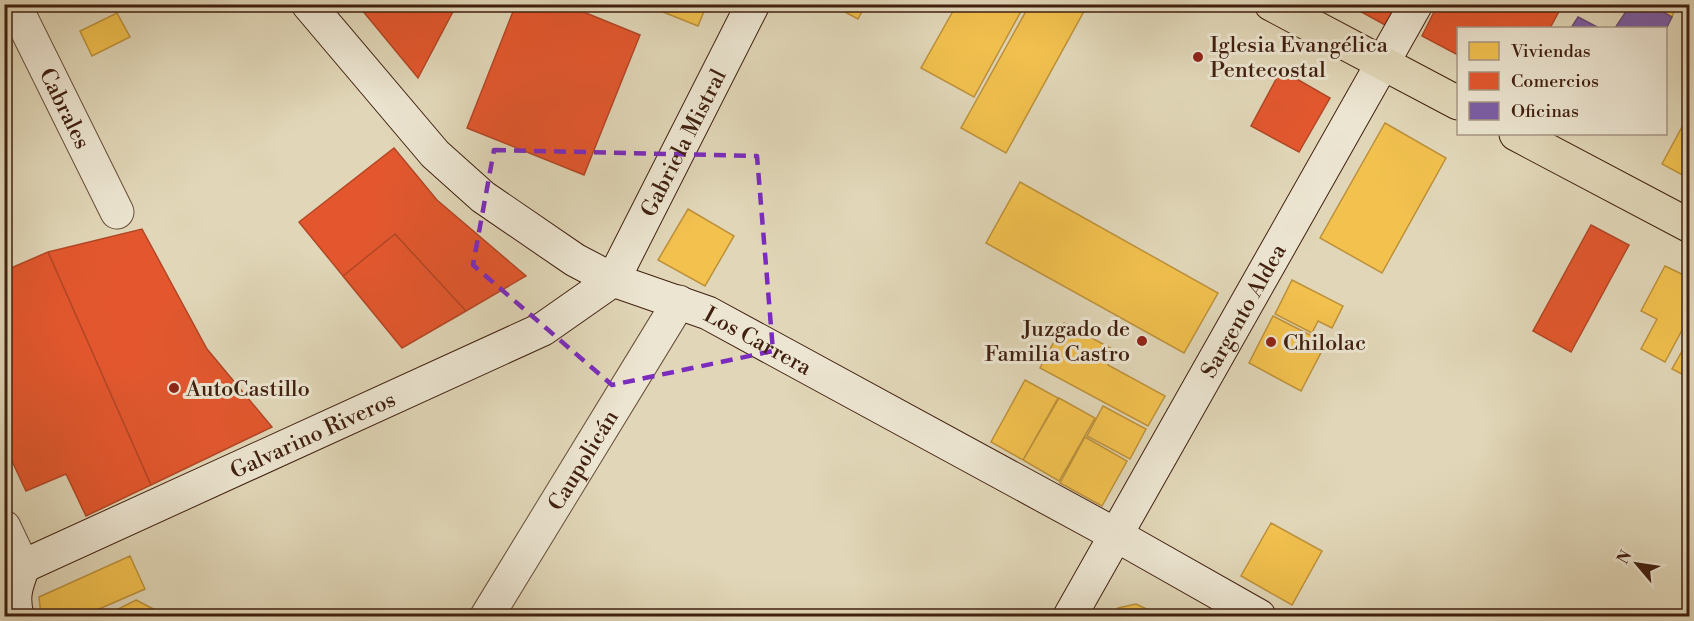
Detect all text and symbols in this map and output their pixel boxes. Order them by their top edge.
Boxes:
legend [1457,27,1667,135]
place label: Iglesia Evangélica Pentecostal [1210,32,1389,84]
text: Viviendas [1510,40,1591,63]
marker: Iglesia Evangélica Pentecostal [1191,50,1205,64]
street label: Cabrales [33,64,95,153]
street label: Gabriela Mistral [635,65,733,222]
text: Comercios [1511,70,1599,93]
text: Oficinas [1511,100,1579,123]
street label: Sargento Aldea [1196,239,1293,383]
street label: Los Carrera [699,301,817,382]
place label: Juzgado de Familia Castro [984,316,1130,368]
place label: Chilolac [1283,330,1366,357]
marker: Juzgado de Familia Castro [1135,334,1149,348]
marker: Chilolac [1264,335,1278,349]
place label: AutoCastillo [185,376,310,403]
marker: AutoCastillo [167,381,181,395]
street label: Galvarino Riveros [226,386,400,485]
street label: Caupolicán [543,405,625,516]
north arrow [1607,534,1667,594]
text: N [1613,547,1637,568]

